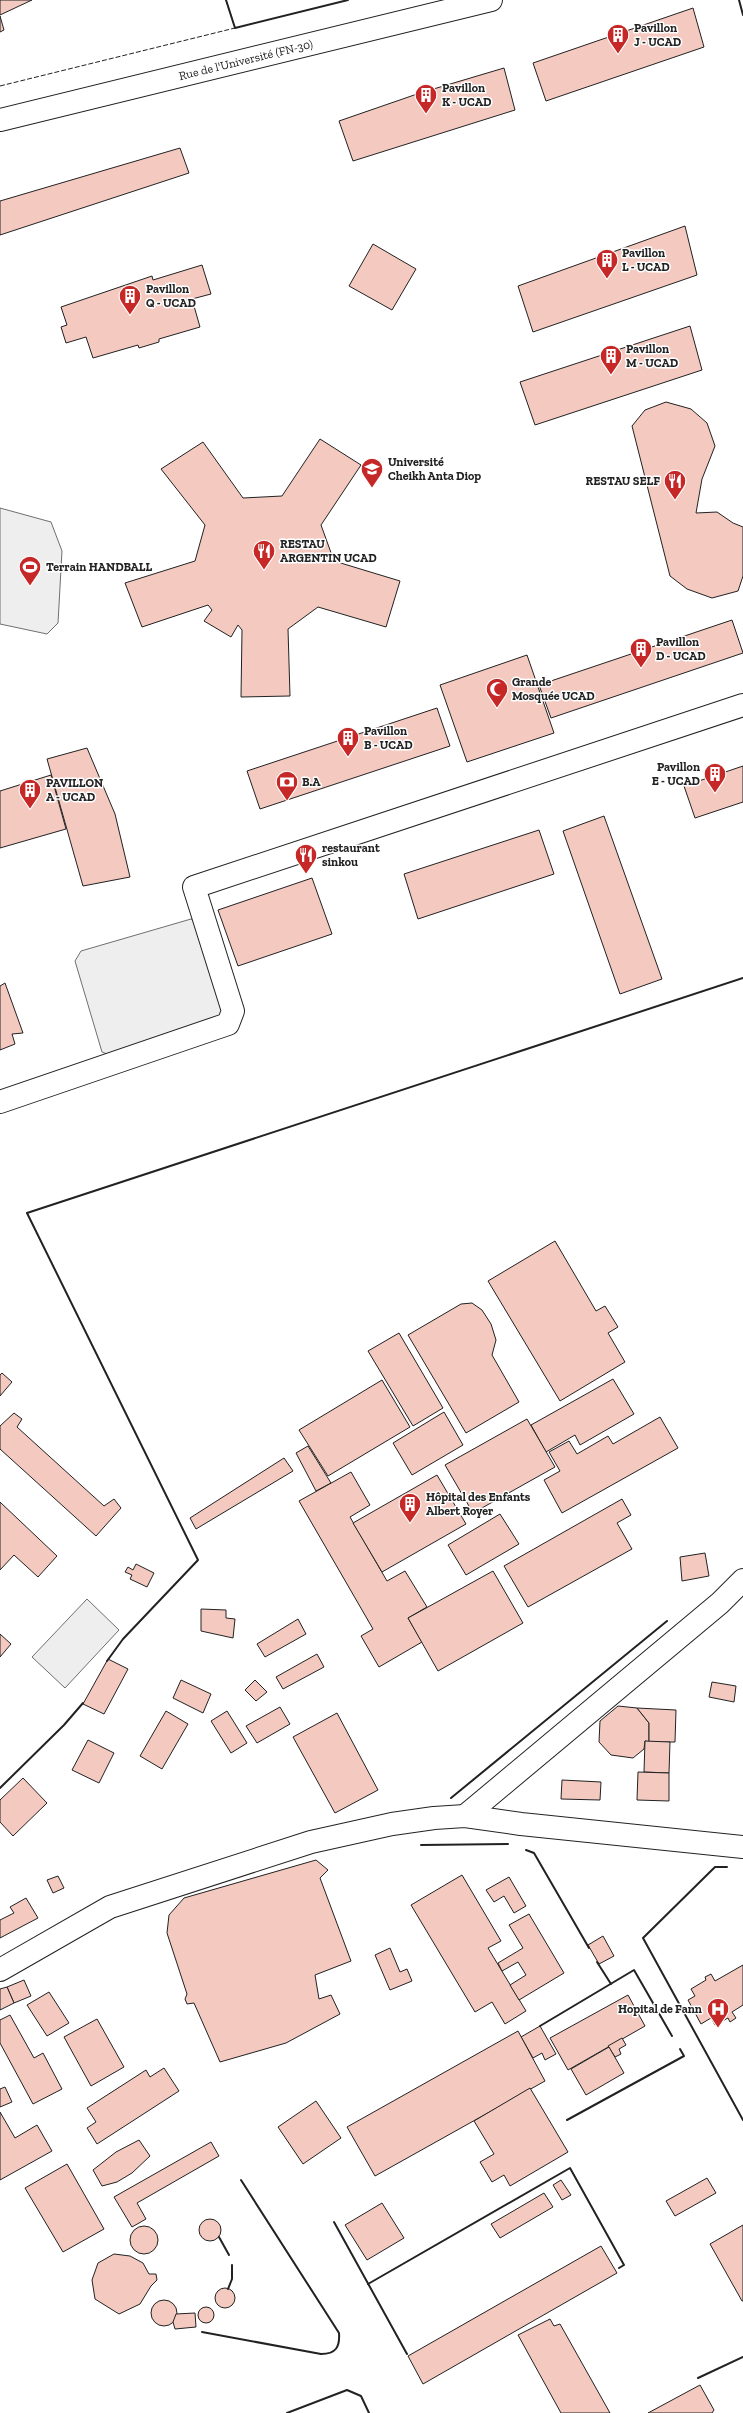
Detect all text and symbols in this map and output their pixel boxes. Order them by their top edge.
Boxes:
place label: Pavillon J - UCAD [634,21,682,49]
building icon: Pavillon J - UCAD [605,22,631,55]
street label: Rue de l'Université (FN-30) [177,37,314,83]
place label: Pavillon K - UCAD [442,81,492,109]
building icon: Pavillon K - UCAD [413,82,439,115]
place label: Pavillon L - UCAD [622,246,670,274]
building icon: Pavillon L - UCAD [594,247,620,280]
place label: Pavillon Q - UCAD [146,282,196,310]
building icon: Pavillon Q - UCAD [117,283,143,316]
place label: Pavillon M - UCAD [626,342,679,370]
building icon: Pavillon M - UCAD [598,343,624,376]
place label: Université Cheikh Anta Diop [388,455,481,483]
school or university icon: Université Cheikh Anta Diop [359,456,385,489]
restaurant icon: RESTAU SELF [662,468,688,501]
place label: RESTAU SELF [586,474,660,488]
place label: RESTAU ARGENTIN UCAD [280,537,377,565]
restaurant icon: RESTAU ARGENTIN UCAD [251,538,277,571]
sports icon: Terrain HANDBALL [17,554,43,587]
place label: Terrain HANDBALL [46,560,153,574]
place label: Pavillon D - UCAD [656,635,706,663]
building icon: Pavillon D - UCAD [628,636,654,669]
place label: Grande Mosquée UCAD [512,675,595,703]
mosque icon: Grande Mosquée UCAD [484,676,510,709]
place label: Pavillon B - UCAD [364,724,413,752]
building icon: Pavillon B - UCAD [335,725,361,758]
place label: Pavillon E - UCAD [652,760,701,788]
building icon: Pavillon E - UCAD [702,761,728,794]
bank icon: B.A [274,769,300,802]
place label: B.A [302,775,321,789]
place label: PAVILLON A - UCAD [46,776,103,804]
building icon: PAVILLON A - UCAD [17,777,43,810]
place label: restaurant sinkou [322,841,380,869]
restaurant icon: restaurant sinkou [293,842,319,875]
place label: Hôpital des Enfants Albert Royer [426,1490,531,1518]
building icon: Hôpital des Enfants Albert Royer [397,1491,423,1524]
hospital icon: Hopital de Fann [705,1996,731,2029]
place label: Hopital de Fann [618,2002,702,2016]

